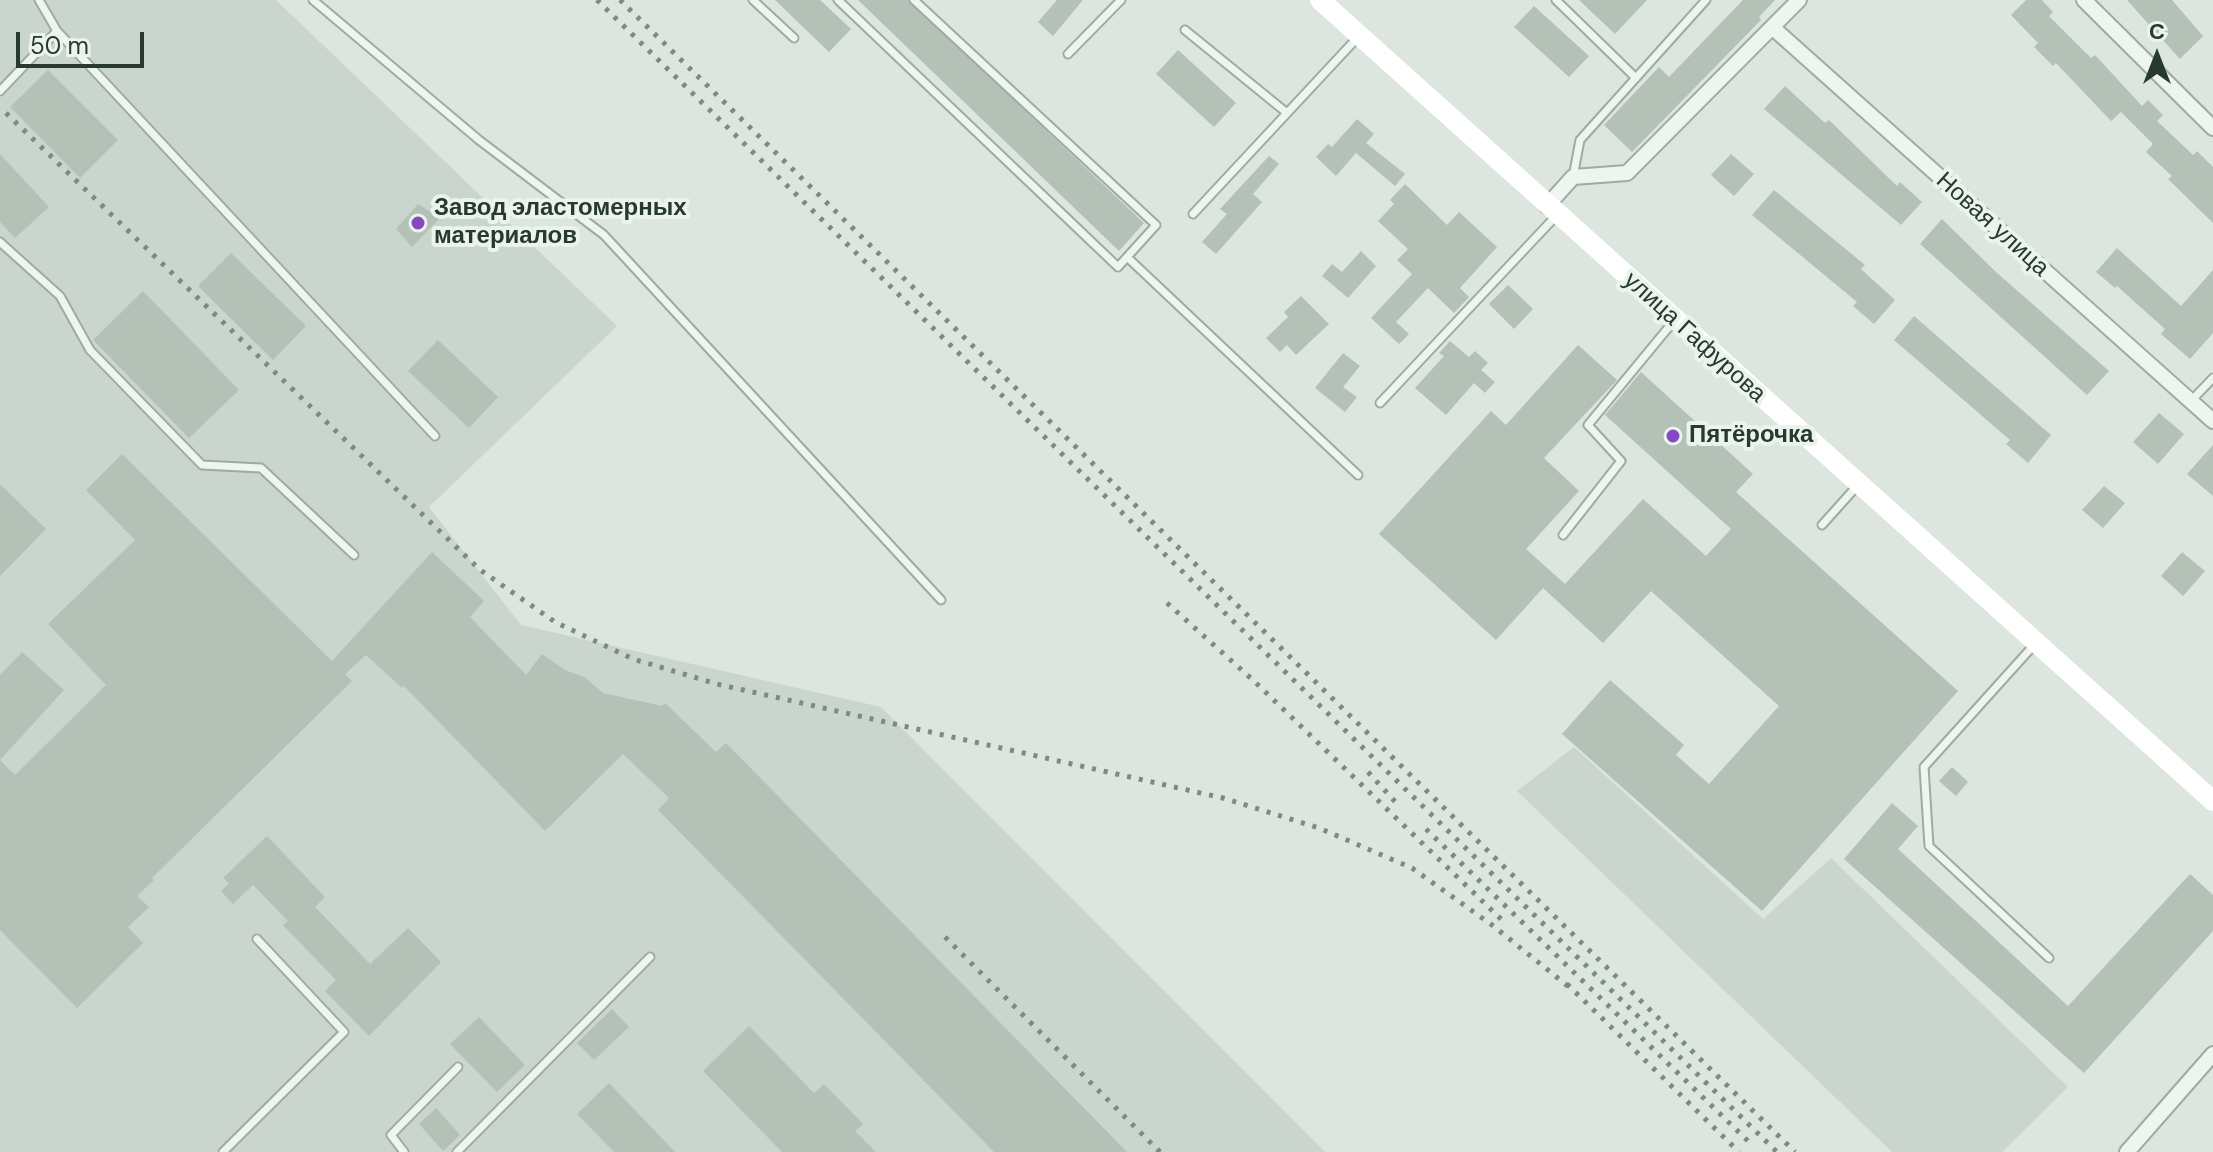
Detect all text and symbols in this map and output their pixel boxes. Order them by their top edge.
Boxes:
scale bar [20,16,148,66]
north arrow [2117,16,2197,96]
text: С [2149,17,2165,46]
text: 50 m [30,30,89,61]
street label: Новая улица [1930,167,2054,283]
place label: Завод эластомерных материалов [434,195,687,251]
marker: Завод эластомерных материалов [409,214,427,232]
street label: улица Гафурова [1617,267,1771,409]
place label: Пятёрочка [1689,422,1813,450]
marker: Пятёрочка [1664,427,1682,445]

